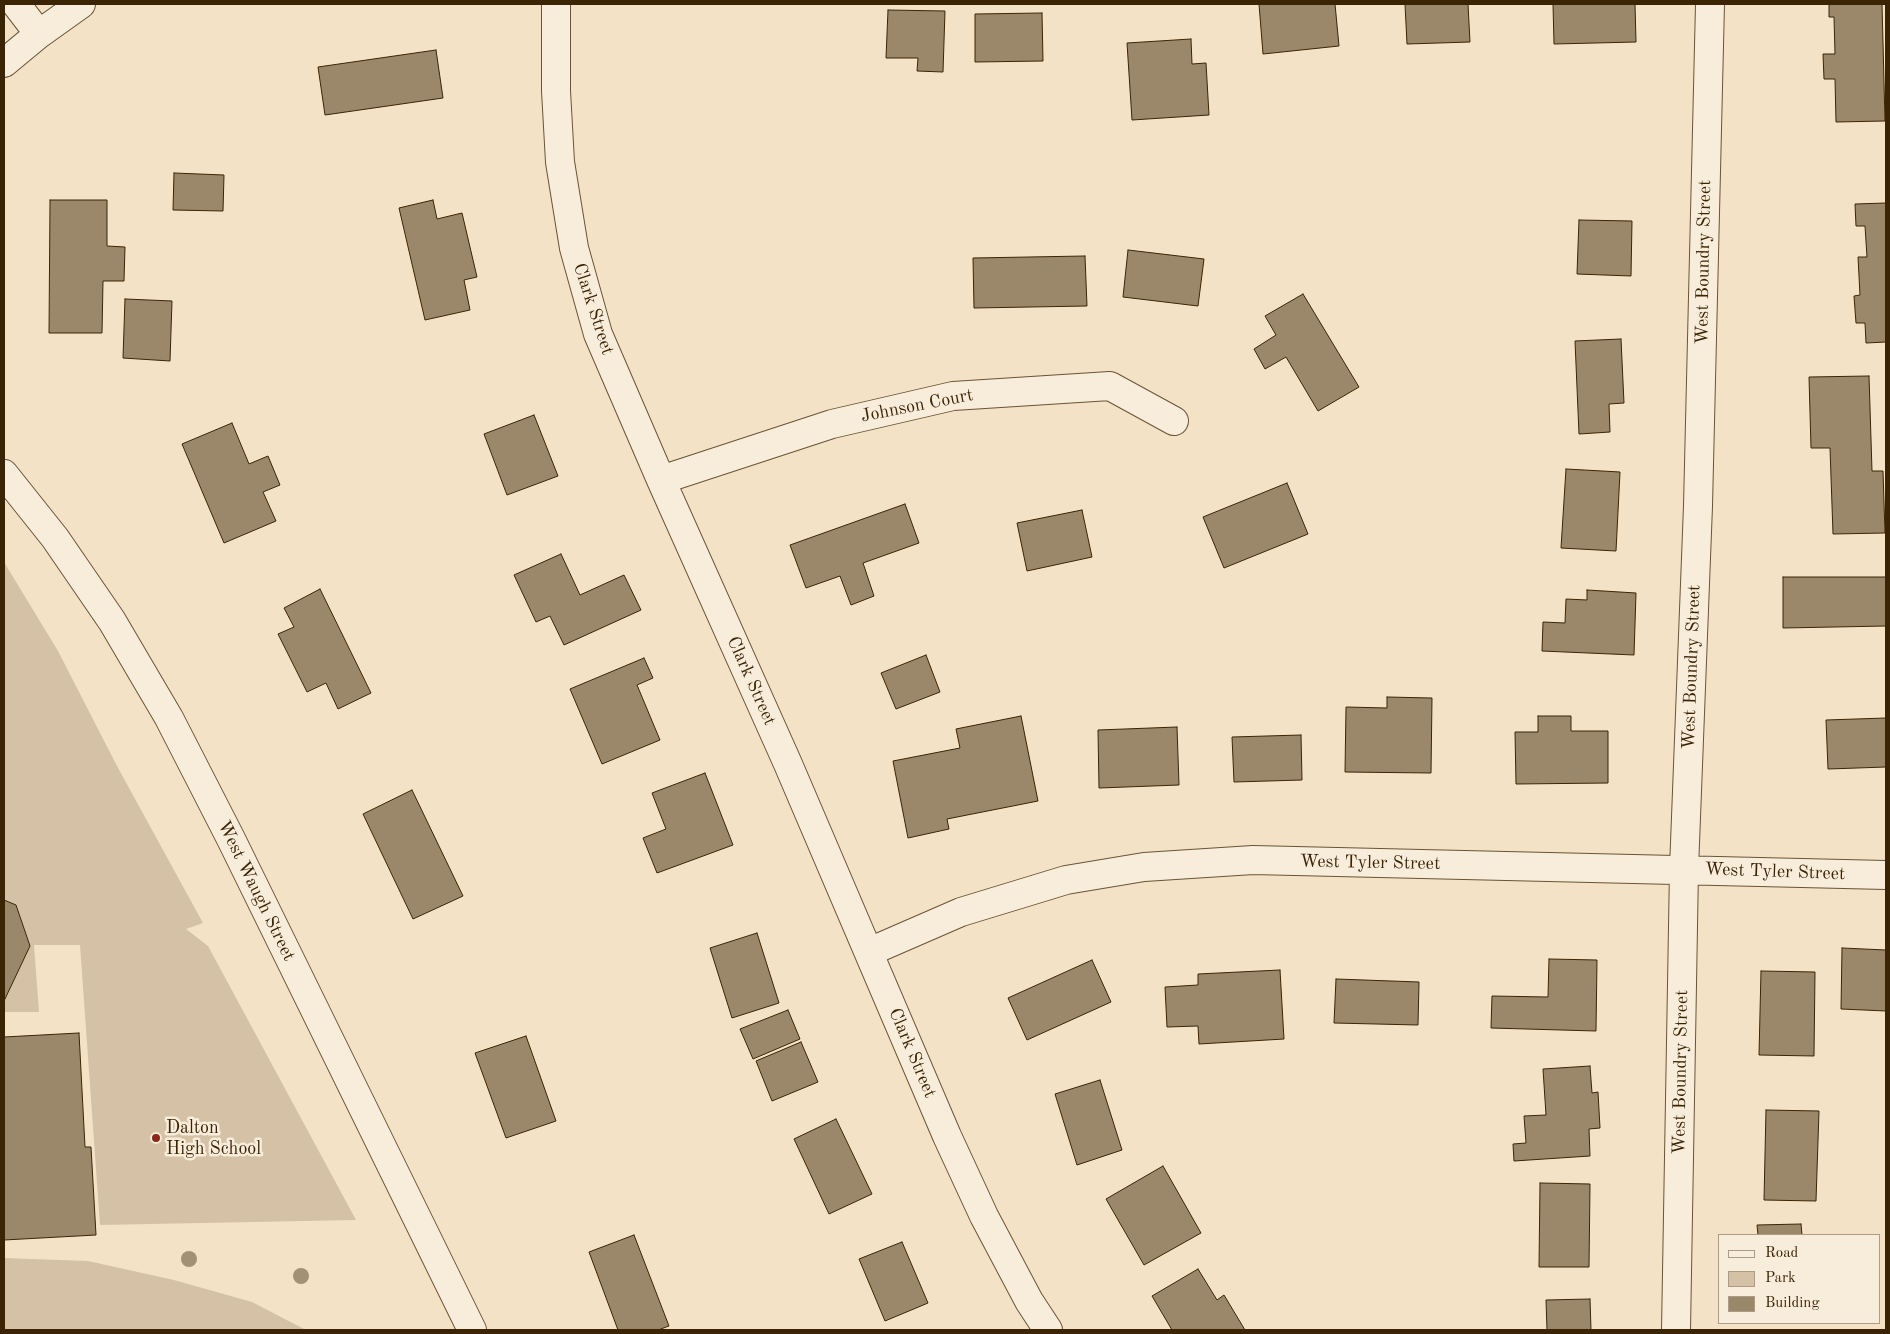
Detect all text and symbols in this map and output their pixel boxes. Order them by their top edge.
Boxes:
street label: West Boundry Street [1692,179,1716,345]
street label: Clark Street [568,260,618,358]
street label: Johnson Court [859,385,975,427]
street label: West Boundry Street [1678,584,1706,750]
street label: Clark Street [722,633,780,729]
street label: West Waugh Street [213,817,299,965]
street label: West Tyler Street [1300,851,1440,875]
street label: West Tyler Street [1704,859,1846,885]
street label: West Boundry Street [1669,989,1693,1155]
street label: Clark Street [883,1005,941,1101]
place label: Dalton High School [166,1117,261,1160]
marker: Dalton High School [150,1132,162,1144]
legend [1718,1234,1880,1324]
text: Road [1765,1246,1798,1261]
text: Park [1765,1271,1796,1286]
text: Building [1765,1296,1820,1311]

